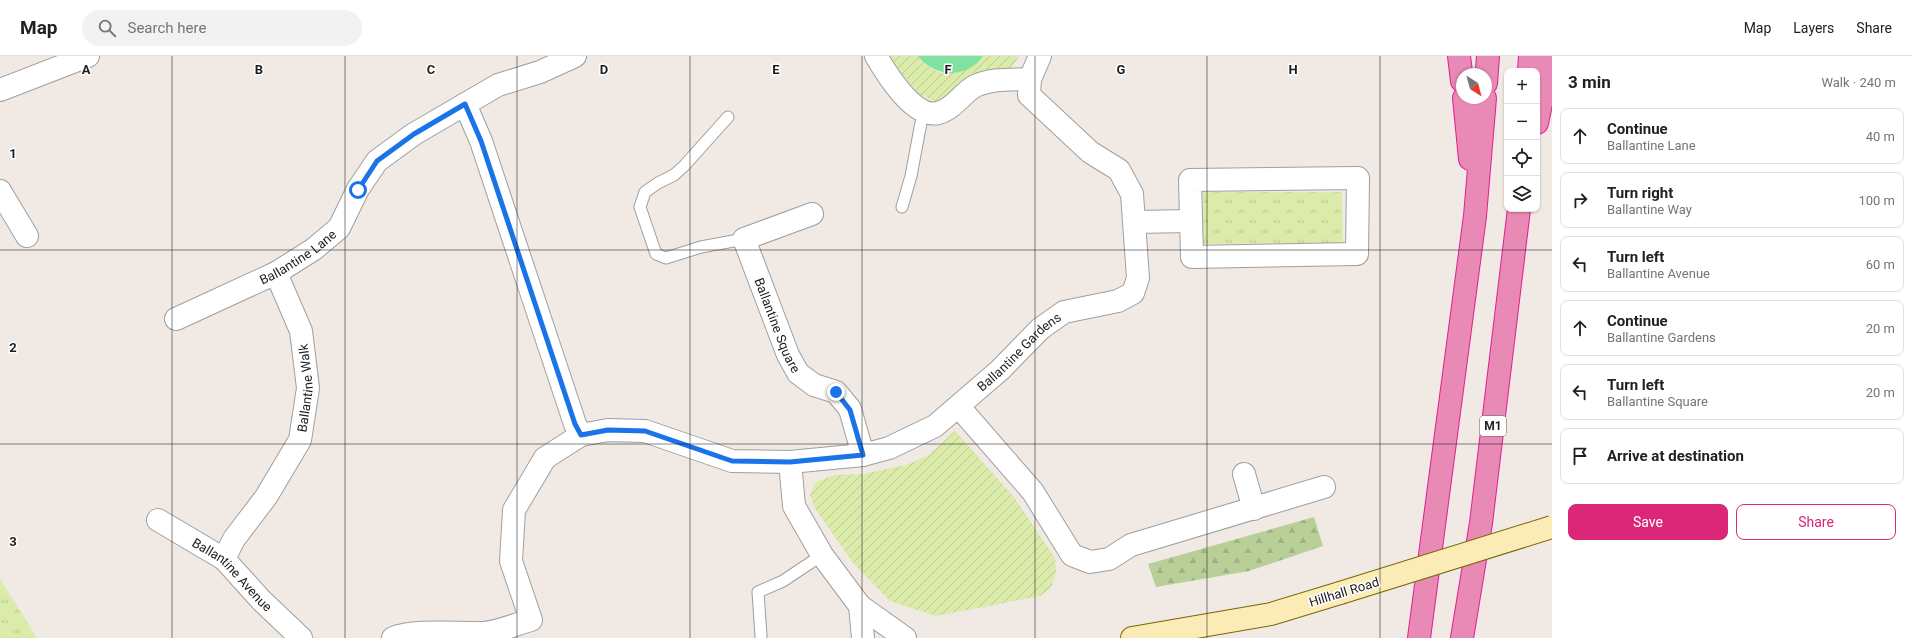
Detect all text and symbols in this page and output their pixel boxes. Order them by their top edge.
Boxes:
search box [82,10,362,46]
text: Map [20,16,58,39]
icon: search [96,17,118,39]
text: Search here [128,19,206,37]
text: Map [1744,20,1771,36]
text: Layers [1793,20,1834,36]
text: Share [1856,20,1892,36]
text: A [82,62,91,77]
text: B [255,62,263,77]
text: C [427,62,436,77]
text: D [600,62,608,77]
text: E [772,62,780,77]
text: F [944,62,952,77]
text: G [1117,62,1126,77]
text: H [1288,62,1298,77]
north arrow [1456,68,1492,104]
map controls [1504,68,1540,212]
button: + [1504,68,1540,104]
text: 3 min [1568,72,1611,92]
text: Walk · 240 m [1821,75,1896,90]
button: − [1504,104,1540,140]
text: Continue [1607,120,1668,138]
icon: ahead [1569,125,1591,147]
text: 40 m [1866,129,1895,144]
text: Ballantine Lane [1607,138,1696,153]
button: locate [1504,140,1540,176]
text: 1 [9,146,17,161]
button: layers [1504,176,1540,212]
route start [349,181,367,199]
text: Turn right [1607,184,1673,202]
icon: right [1569,189,1591,211]
text: 100 m [1858,193,1895,208]
text: Ballantine Way [1607,202,1692,217]
street label: Ballantine Lane [257,226,339,287]
text: Turn left [1607,248,1664,266]
icon: left [1569,253,1591,275]
text: 60 m [1866,257,1895,272]
text: Ballantine Avenue [1607,266,1710,281]
street label: Ballantine Square [752,276,804,375]
street label: Ballantine Gardens [974,309,1064,394]
text: Continue [1607,312,1668,330]
icon: ahead [1569,317,1591,339]
text: 20 m [1866,321,1895,336]
text: Ballantine Gardens [1607,330,1716,345]
text: 2 [9,340,17,355]
street label: Ballantine Walk [294,343,316,433]
text: Turn left [1607,376,1664,394]
icon: left [1569,381,1591,403]
route end [827,383,845,401]
text: 20 m [1866,385,1895,400]
text: Ballantine Square [1607,394,1708,409]
road number: M1 [1480,416,1506,436]
icon: arrive [1569,445,1591,467]
text: Arrive at destination [1607,447,1744,465]
button: Save [1568,504,1728,540]
button: Share [1736,504,1896,540]
text: 3 [9,534,17,549]
street label: Ballantine Avenue [190,535,275,614]
street label: Hillhall Road [1307,574,1381,610]

